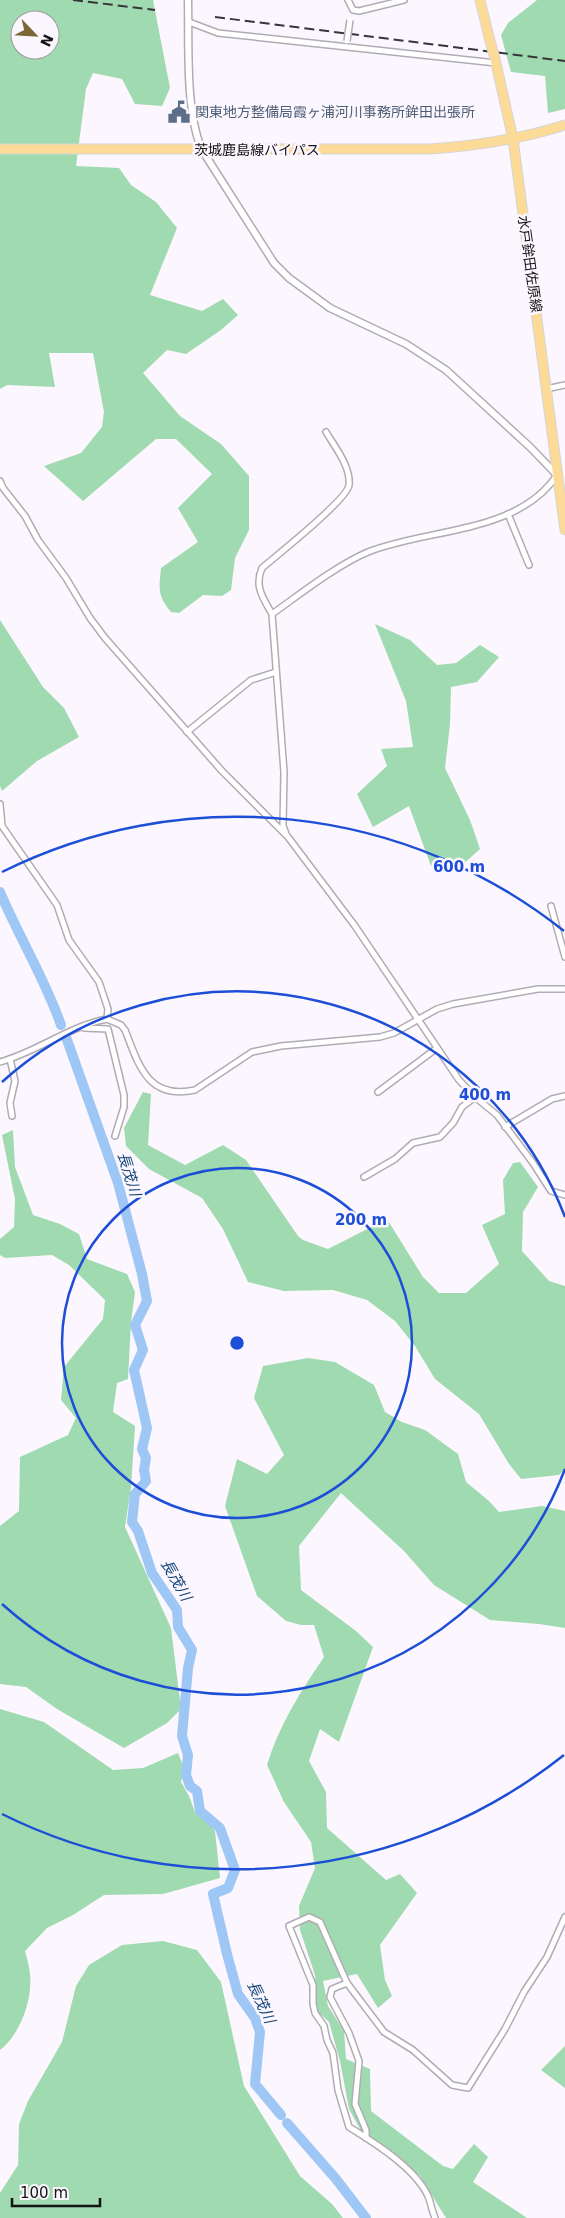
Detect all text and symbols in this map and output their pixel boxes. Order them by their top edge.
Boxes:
north arrow [10,10,60,60]
text: N [37,32,57,49]
public building icon: 関東地方整備局霞ヶ浦河川事務所鉾田出張所 [166,99,192,125]
place label: 関東地方整備局霞ヶ浦河川事務所鉾田出張所 [195,104,475,120]
street label: 茨城鹿島線バイパス [194,142,320,158]
street label: 水戸鉾田佐原線 [515,214,545,314]
text: 600 m [433,858,485,876]
text: 400 m [459,1086,511,1104]
water label: 長茂川 [114,1150,145,1200]
text: 200 m [335,1211,387,1229]
centre of rings [228,1334,246,1352]
water label: 長茂川 [157,1556,196,1606]
water label: 長茂川 [243,1978,280,2028]
scale bar [12,2176,100,2208]
text: 100 m [20,2184,68,2202]

